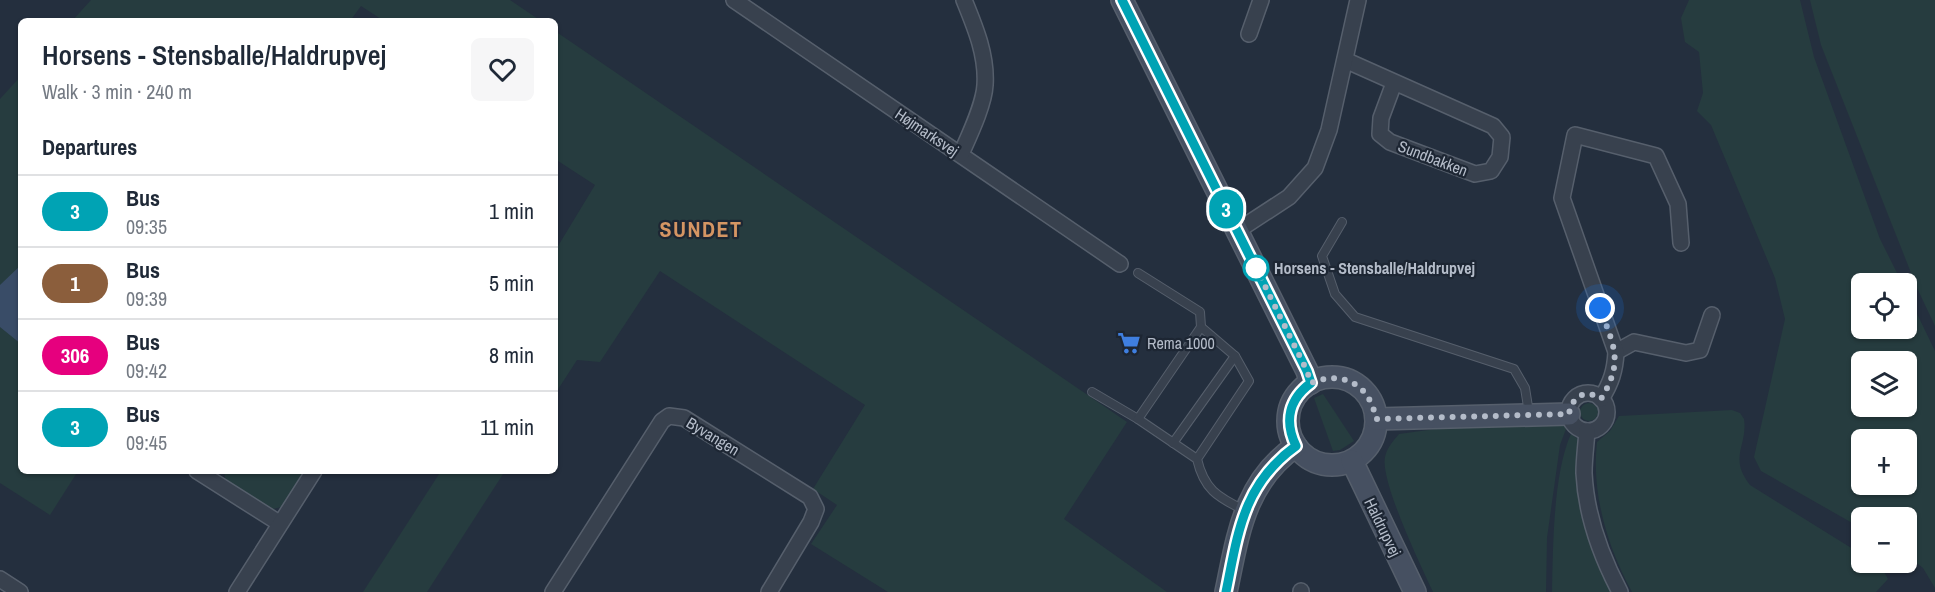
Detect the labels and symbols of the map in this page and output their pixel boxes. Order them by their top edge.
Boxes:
street label: Højmarksvej [891,103,963,161]
street label: Sundbakken [1395,135,1471,181]
line badge: 3 [1206,190,1246,228]
district label: SUNDET [659,214,743,244]
marker: Horsens - Stensballe/Haldrupvej [1243,255,1269,281]
place label: Horsens - Stensballe/Haldrupvej [1274,257,1475,279]
your location [1585,293,1615,323]
supermarket icon: Rema 1000 [1116,330,1142,356]
place label: Rema 1000 [1147,332,1215,354]
street label: Byvangen [682,412,744,460]
street label: Haldrupvej [1359,494,1407,560]

